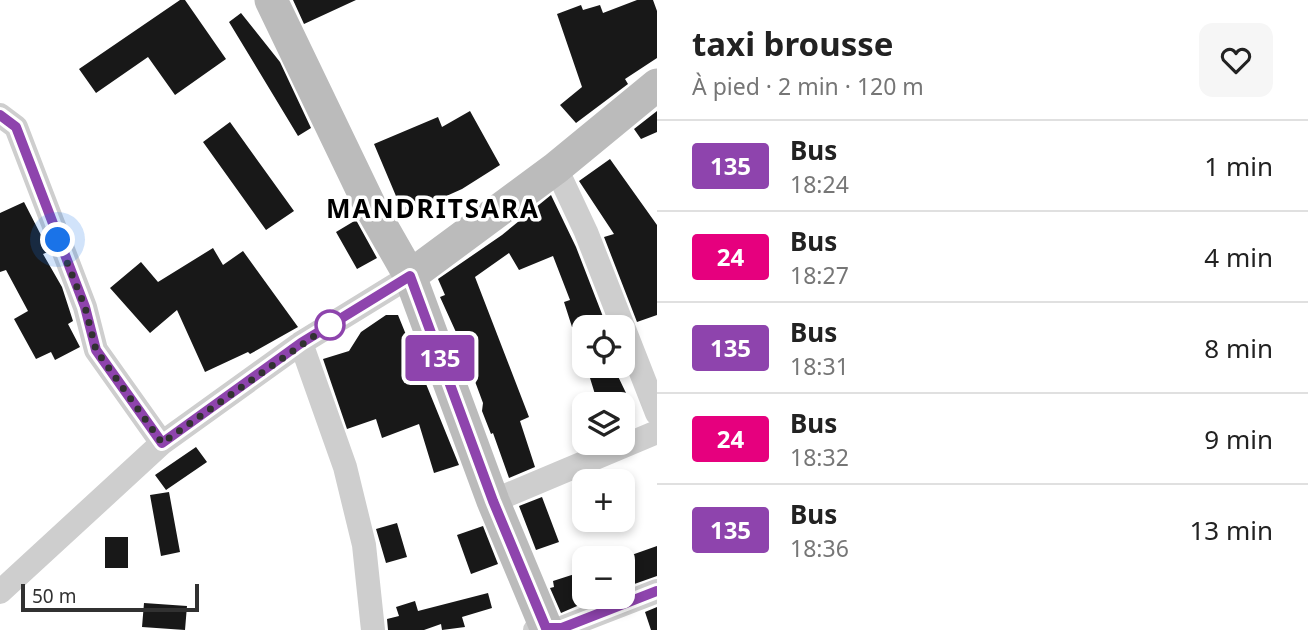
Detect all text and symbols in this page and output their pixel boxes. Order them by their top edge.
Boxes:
text: taxi brousse [692,21,893,66]
button: heart [1199,23,1273,97]
text: À pied · 2 min · 120 m [692,70,924,102]
text: Bus [790,132,837,168]
text: 1 min [1204,148,1273,184]
text: 135 [710,149,751,182]
text: 18:24 [790,168,849,200]
district label: MANDRITSARA [326,190,540,226]
your location [40,222,75,257]
text: Bus [790,223,837,259]
text: 4 min [1204,239,1273,275]
text: 24 [717,240,744,273]
text: 18:27 [790,259,849,291]
unlabelled marker [315,310,345,340]
text: Bus [790,314,837,350]
map controls [572,315,635,609]
button: locate [572,315,635,378]
text: 8 min [1204,330,1273,366]
text: 135 [710,331,751,364]
line badge: 135 [400,335,480,381]
text: 135 [419,341,461,374]
text: 18:31 [790,350,849,382]
button: layers [572,392,635,455]
text: Bus [790,405,837,441]
text: 9 min [1204,421,1273,457]
text: 24 [717,422,744,455]
text: 18:32 [790,441,849,473]
button: + [572,469,635,532]
text: Bus [790,496,837,532]
text: 13 min [1189,512,1273,548]
text: 135 [710,513,751,546]
text: 18:36 [790,532,849,564]
button: − [572,546,635,609]
scale bar [21,581,200,613]
text: 50 m [32,583,76,609]

